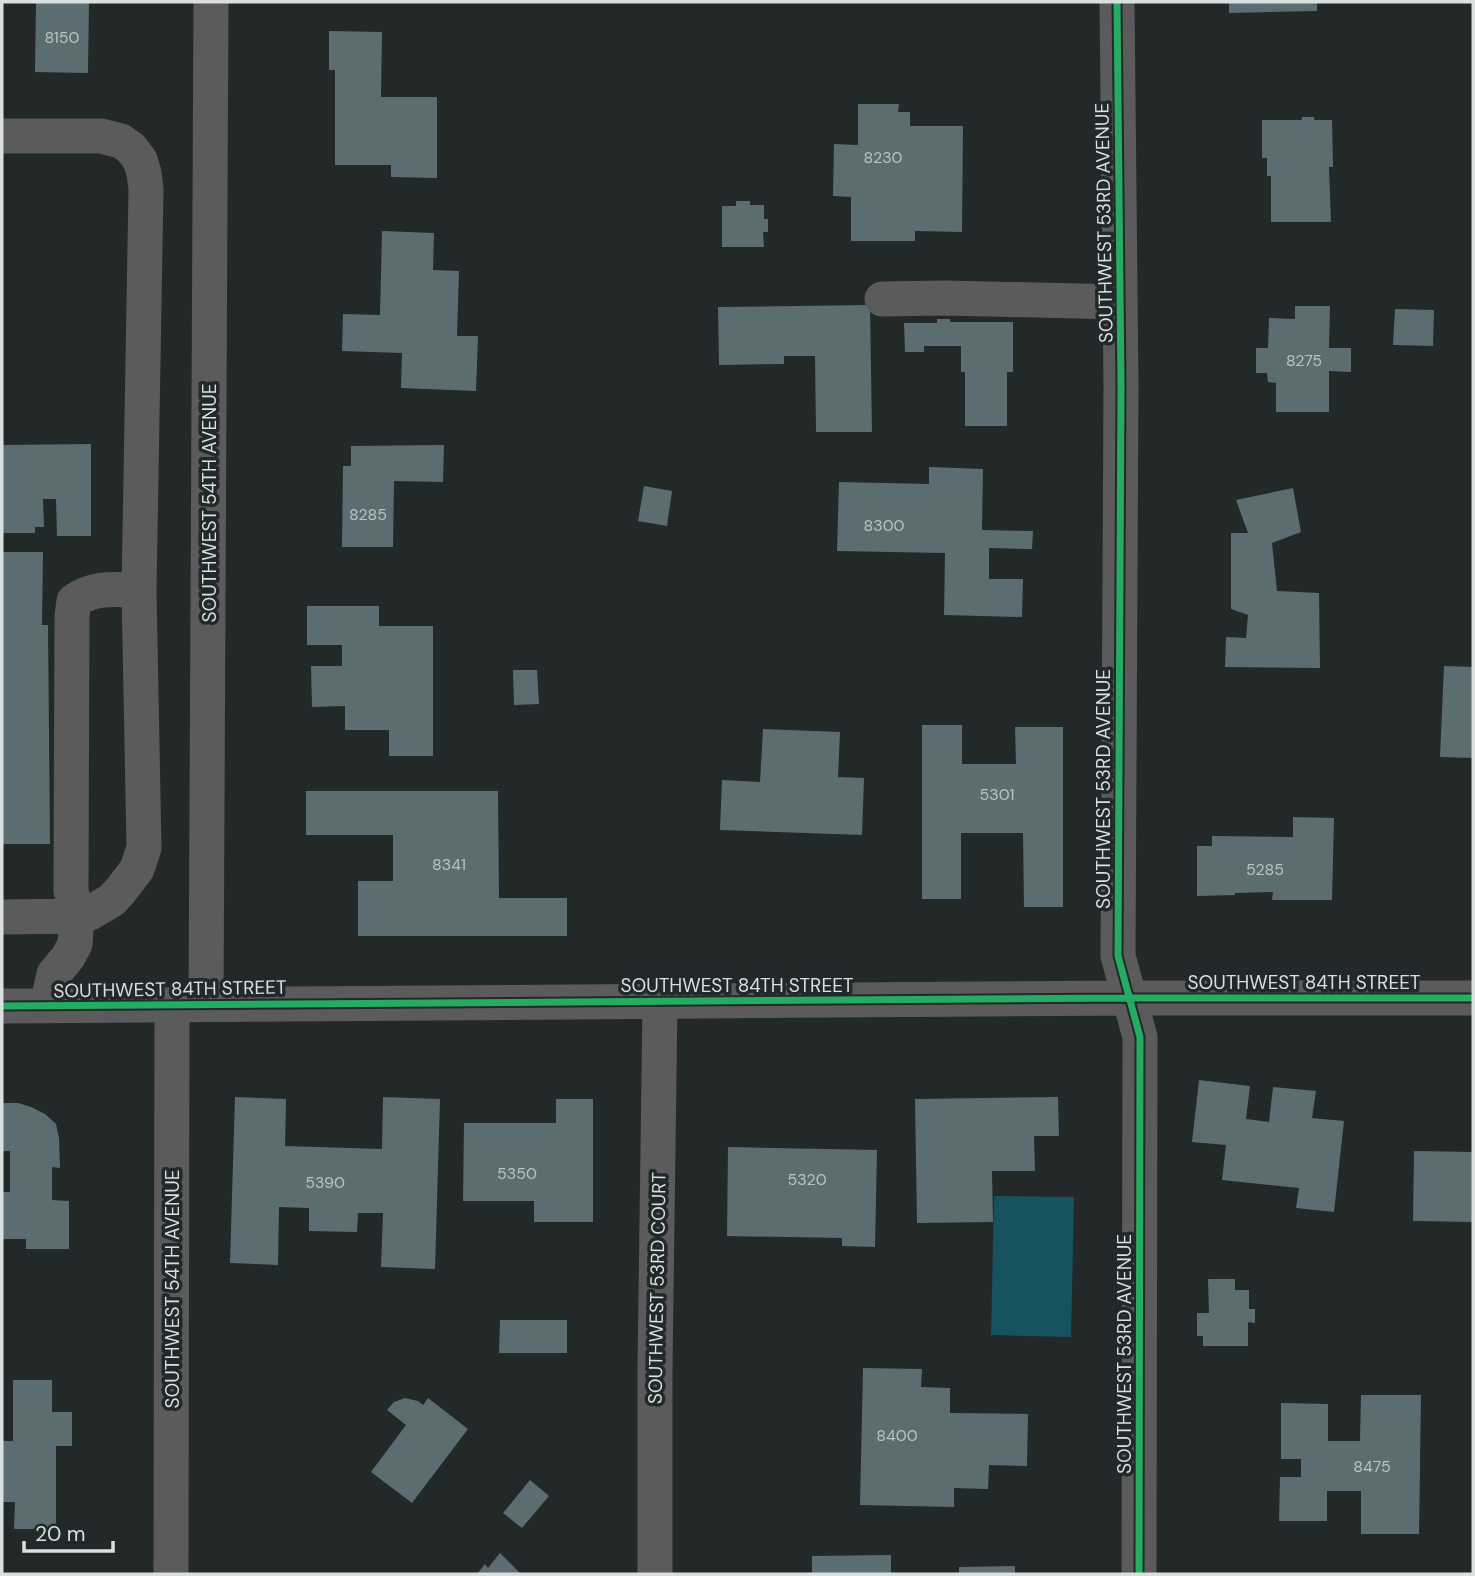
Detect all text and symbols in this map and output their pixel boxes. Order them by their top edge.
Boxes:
house number: 8150 [44,27,80,48]
street label: SOUTHWEST 53RD AVENUE [1089,103,1119,343]
house number: 8230 [863,147,903,168]
house number: 8275 [1286,350,1322,371]
street label: SOUTHWEST 54TH AVENUE [197,384,222,622]
house number: 8285 [349,504,387,525]
house number: 8300 [863,515,905,536]
street label: SOUTHWEST 53RD AVENUE [1091,669,1116,909]
house number: 5301 [979,784,1015,805]
house number: 8341 [432,854,466,875]
house number: 5285 [1246,859,1284,880]
street label: SOUTHWEST 84TH STREET [1187,970,1421,995]
street label: SOUTHWEST 84TH STREET [620,973,854,998]
street label: SOUTHWEST 84TH STREET [53,974,287,1004]
house number: 5350 [497,1163,537,1184]
house number: 5320 [787,1169,827,1190]
street label: SOUTHWEST 54TH AVENUE [160,1170,185,1408]
street label: SOUTHWEST 53RD COURT [642,1171,672,1404]
house number: 5390 [305,1172,345,1193]
street label: SOUTHWEST 53RD AVENUE [1112,1234,1137,1474]
house number: 8400 [876,1425,918,1446]
house number: 8475 [1353,1456,1391,1477]
scale bar [24,1510,114,1554]
text: 20 m [35,1520,86,1548]

